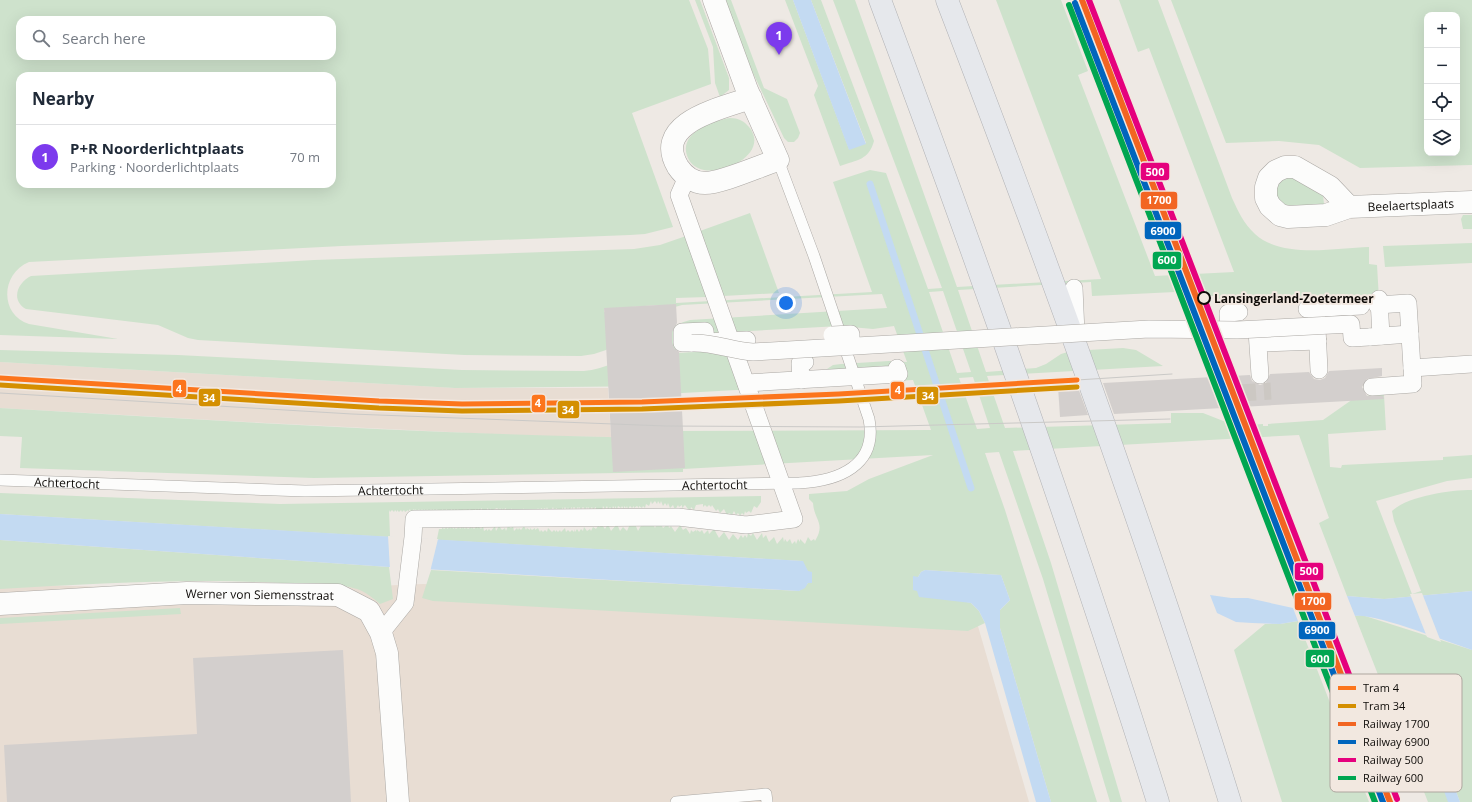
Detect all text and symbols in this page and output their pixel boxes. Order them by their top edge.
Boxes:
map controls [1424,12,1460,156]
button: + [1424,12,1460,48]
search box [16,16,336,60]
pin: 1 [766,22,792,55]
icon: search [30,27,52,49]
text: Search here [62,28,146,48]
button: − [1424,48,1460,84]
button: locate [1424,84,1460,120]
text: Nearby [32,87,94,110]
button: layers [1424,120,1460,156]
text: P+R Noorderlichtplaats [70,138,244,158]
text: 1 [41,148,49,166]
text: 70 m [290,148,320,166]
text: Parking · Noorderlichtplaats [70,158,239,176]
line badge: 500 [1140,162,1170,181]
text: 500 [1146,164,1164,179]
line badge: 1700 [1140,191,1178,210]
text: 1700 [1146,192,1172,207]
street label: Beelaertsplaats [1367,194,1455,215]
line badge: 6900 [1144,221,1182,240]
text: 6900 [1150,223,1176,238]
line badge: 600 [1152,251,1182,270]
text: 600 [1158,252,1176,267]
place label: Lansingerland-Zoetermeer [1214,290,1374,307]
marker: Lansingerland-Zoetermeer [1197,291,1211,305]
your location [776,293,796,313]
line badge: 4 [172,379,187,398]
text: 4 [176,381,183,396]
line badge: 4 [890,381,905,400]
text: 4 [895,382,902,397]
line badge: 34 [916,386,939,405]
line badge: 34 [198,388,221,407]
text: 34 [922,388,935,403]
text: 34 [203,390,216,405]
line badge: 4 [531,394,546,413]
text: 4 [535,395,542,410]
line badge: 34 [557,400,580,419]
text: 34 [562,402,575,417]
street label: Achtertocht [34,473,100,492]
street label: Achtertocht [682,475,748,493]
street label: Achtertocht [358,481,424,499]
line badge: 500 [1294,562,1324,581]
text: 500 [1300,563,1318,578]
street label: Werner von Siemensstraat [185,584,334,603]
line badge: 1700 [1294,592,1332,611]
text: 1700 [1300,593,1326,608]
line badge: 6900 [1298,621,1336,640]
text: 6900 [1304,622,1330,637]
line badge: 600 [1305,649,1335,668]
text: 600 [1311,651,1329,666]
legend [1330,674,1462,792]
text: Tram 4 [1363,680,1400,695]
text: Tram 34 [1363,698,1406,713]
text: Railway 1700 [1363,716,1430,731]
text: Railway 6900 [1363,734,1430,749]
text: Railway 500 [1363,752,1423,767]
text: Railway 600 [1363,770,1423,785]

